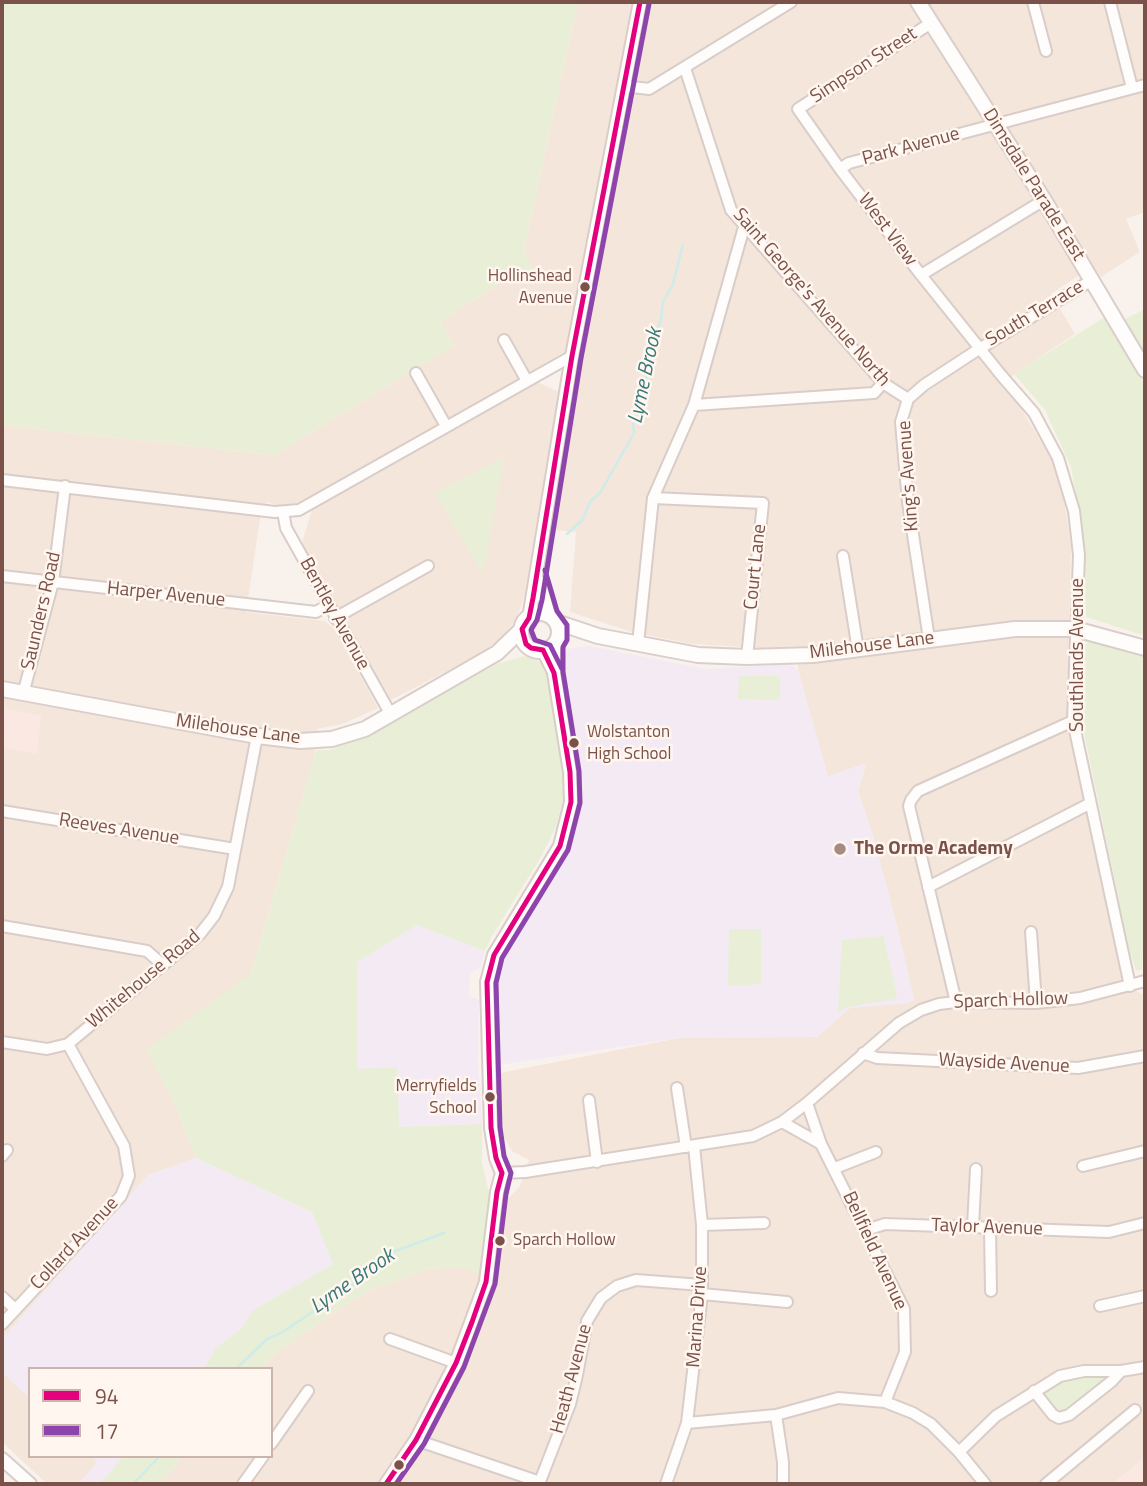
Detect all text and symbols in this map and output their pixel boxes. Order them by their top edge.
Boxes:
street label: Simpson Street [806,23,922,109]
street label: Dimsdale Parade East [977,105,1089,265]
street label: Park Avenue [860,123,962,171]
street label: West View [852,189,922,271]
street label: Saint George's Avenue North [727,204,895,392]
place label: Hollinshead Avenue [488,267,572,307]
street label: South Terrace [982,276,1088,352]
marker: Hollinshead Avenue [578,280,592,294]
water label: Lyme Brook [624,326,668,426]
street label: King's Avenue [894,420,924,532]
street label: Court Lane [740,523,772,611]
street label: Saunders Road [17,550,67,672]
street label: Bentley Avenue [294,554,374,674]
street label: Harper Avenue [106,577,226,613]
street label: Southlands Avenue [1067,578,1089,732]
street label: Milehouse Lane [808,627,936,665]
street label: Milehouse Lane [174,710,302,750]
place label: Wolstanton High School [587,723,671,763]
marker: Wolstanton High School [567,736,581,750]
street label: Reeves Avenue [57,809,181,851]
place label: The Orme Academy [854,838,1013,860]
marker: The Orme Academy [832,841,848,857]
street label: Whitehouse Road [82,926,206,1034]
street label: Sparch Hollow [953,988,1069,1014]
street label: Wayside Avenue [938,1049,1070,1079]
place label: Merryfields School [395,1077,477,1117]
marker: Merryfields School [483,1090,497,1104]
street label: Bellfield Avenue [837,1188,911,1314]
street label: Collard Avenue [26,1193,124,1295]
street label: Taylor Avenue [931,1215,1043,1241]
place label: Sparch Hollow [513,1231,616,1251]
marker: Sparch Hollow [493,1234,507,1248]
water label: Lyme Brook [306,1244,400,1320]
street label: Marina Drive [683,1265,713,1369]
street label: Heath Avenue [546,1322,598,1436]
legend [28,1367,273,1458]
text: 94 [95,1380,119,1412]
text: 17 [95,1415,119,1447]
unlabelled marker [392,1458,406,1472]

